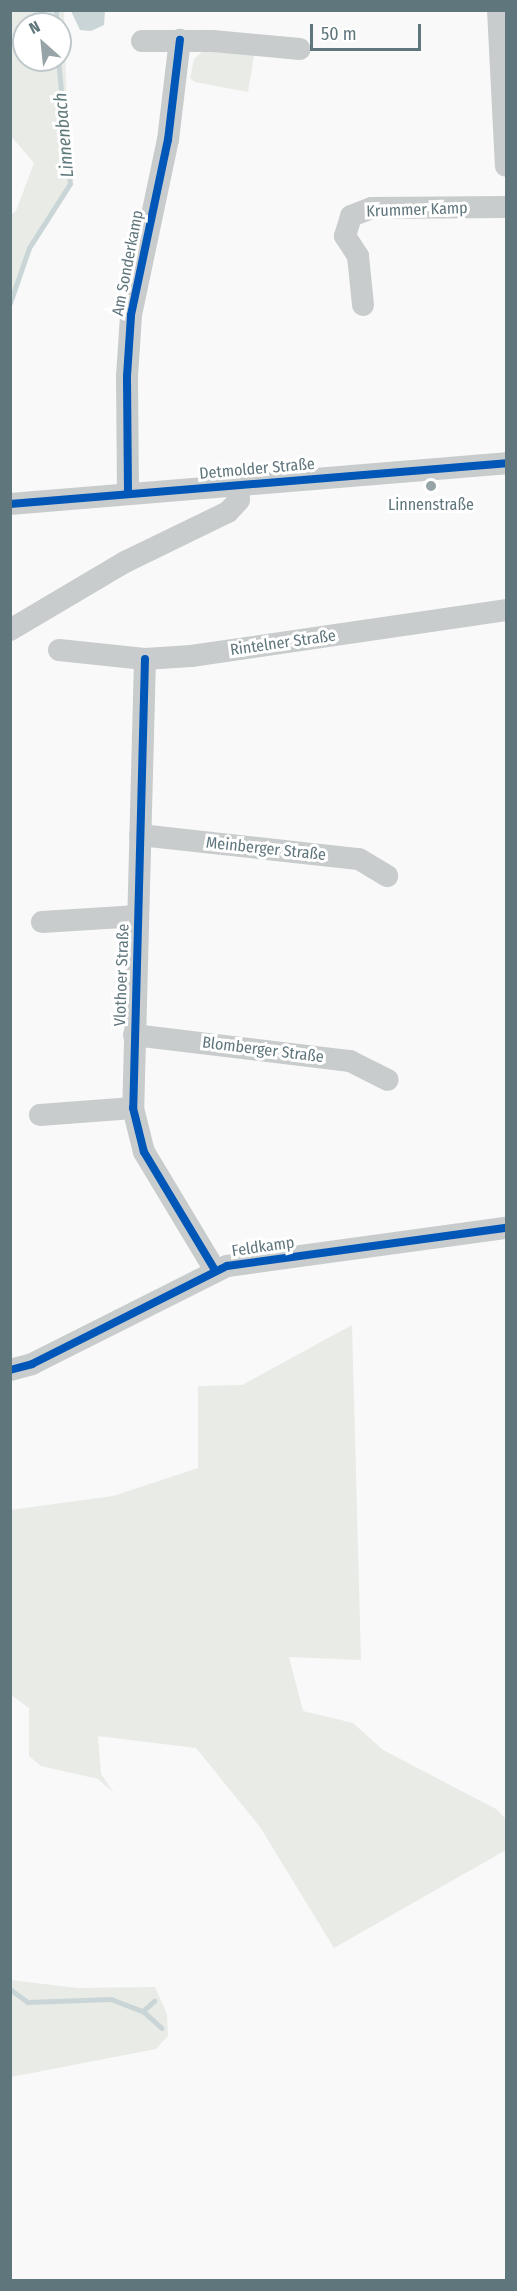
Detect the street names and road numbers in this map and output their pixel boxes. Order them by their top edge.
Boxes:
street label: Krummer Kamp [366,199,468,221]
street label: Am Sonderkamp [108,209,148,317]
street label: Detmolder Straße [199,454,315,484]
street label: Rintelner Straße [229,626,337,660]
street label: Meinberger Straße [205,833,327,865]
street label: Vlothoer Straße [111,923,133,1027]
street label: Blomberger Straße [201,1033,325,1067]
street label: Feldkamp [230,1233,296,1261]

